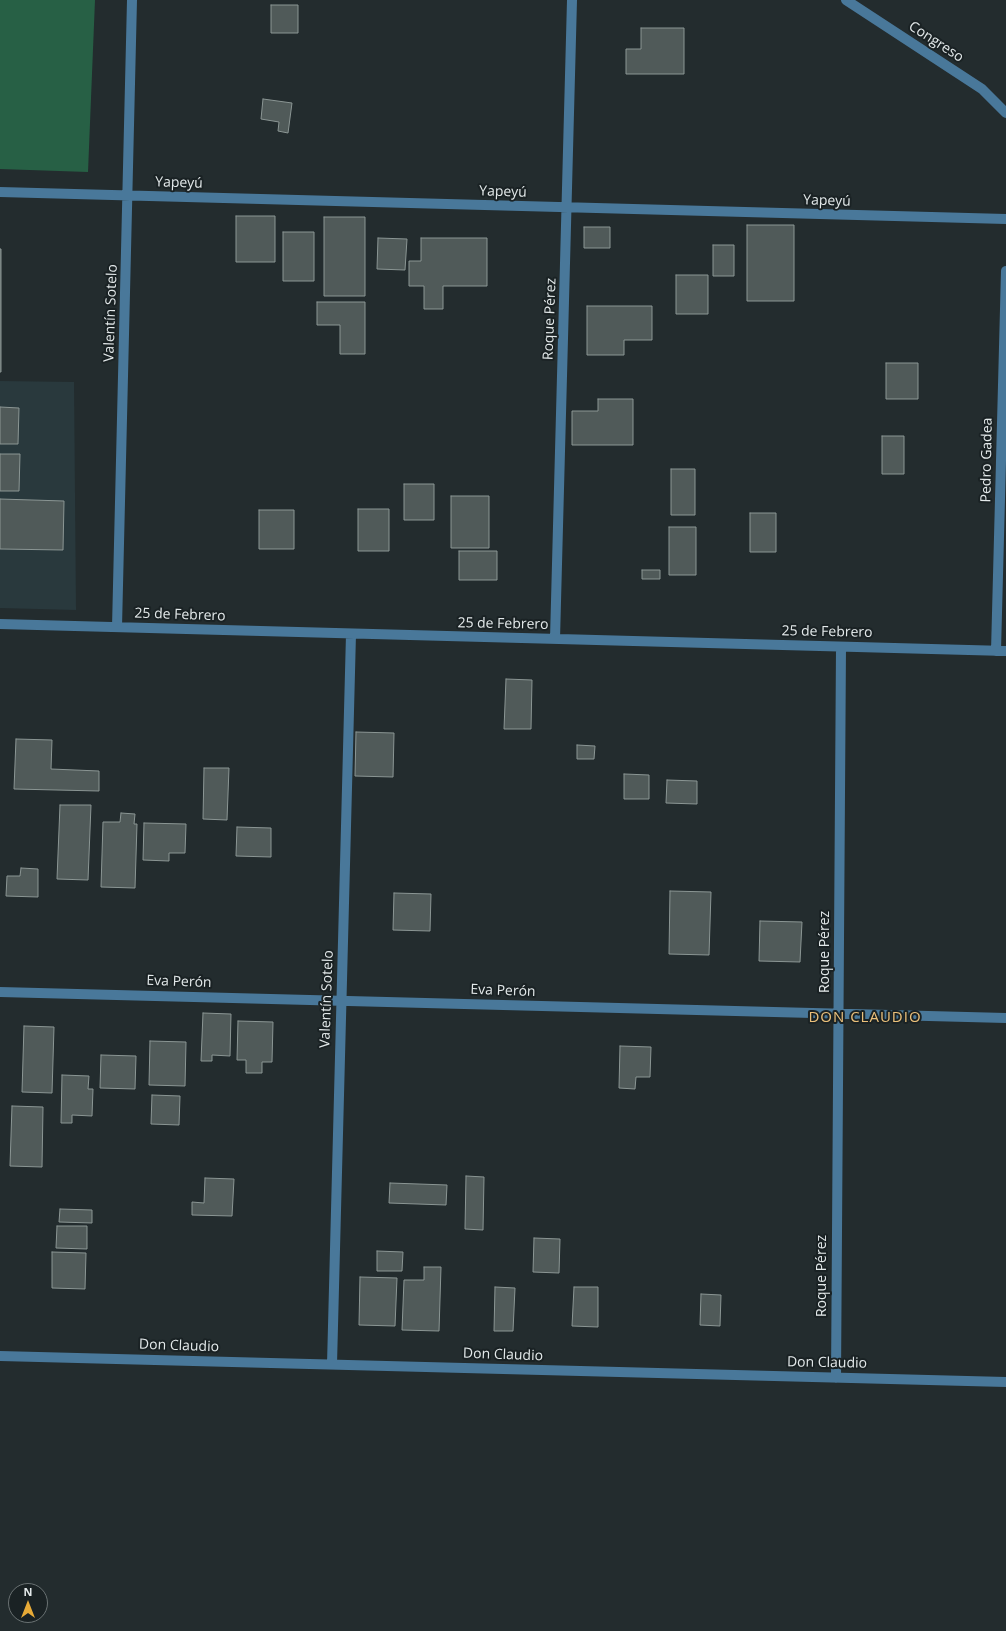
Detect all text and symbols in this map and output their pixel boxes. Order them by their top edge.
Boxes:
street label: Congreso [905,18,967,66]
street label: Yapeyú [155,174,203,192]
street label: Yapeyú [479,183,527,201]
street label: Yapeyú [803,192,851,210]
street label: Valentín Sotelo [101,264,121,362]
street label: Roque Pérez [540,278,560,360]
street label: Pedro Gadea [978,417,996,503]
street label: 25 de Febrero [134,605,226,625]
street label: 25 de Febrero [457,615,549,633]
street label: 25 de Febrero [781,623,873,641]
street label: Roque Pérez [817,911,833,993]
street label: Valentín Sotelo [317,950,337,1048]
street label: Eva Perón [146,972,212,992]
street label: Eva Perón [470,981,536,1001]
district label: DON CLAUDIO [808,1009,922,1027]
street label: Roque Pérez [814,1235,830,1317]
street label: Don Claudio [139,1336,219,1356]
street label: Don Claudio [463,1345,543,1365]
street label: Don Claudio [787,1354,867,1372]
north arrow [8,1583,48,1623]
text: N [24,1584,32,1599]

